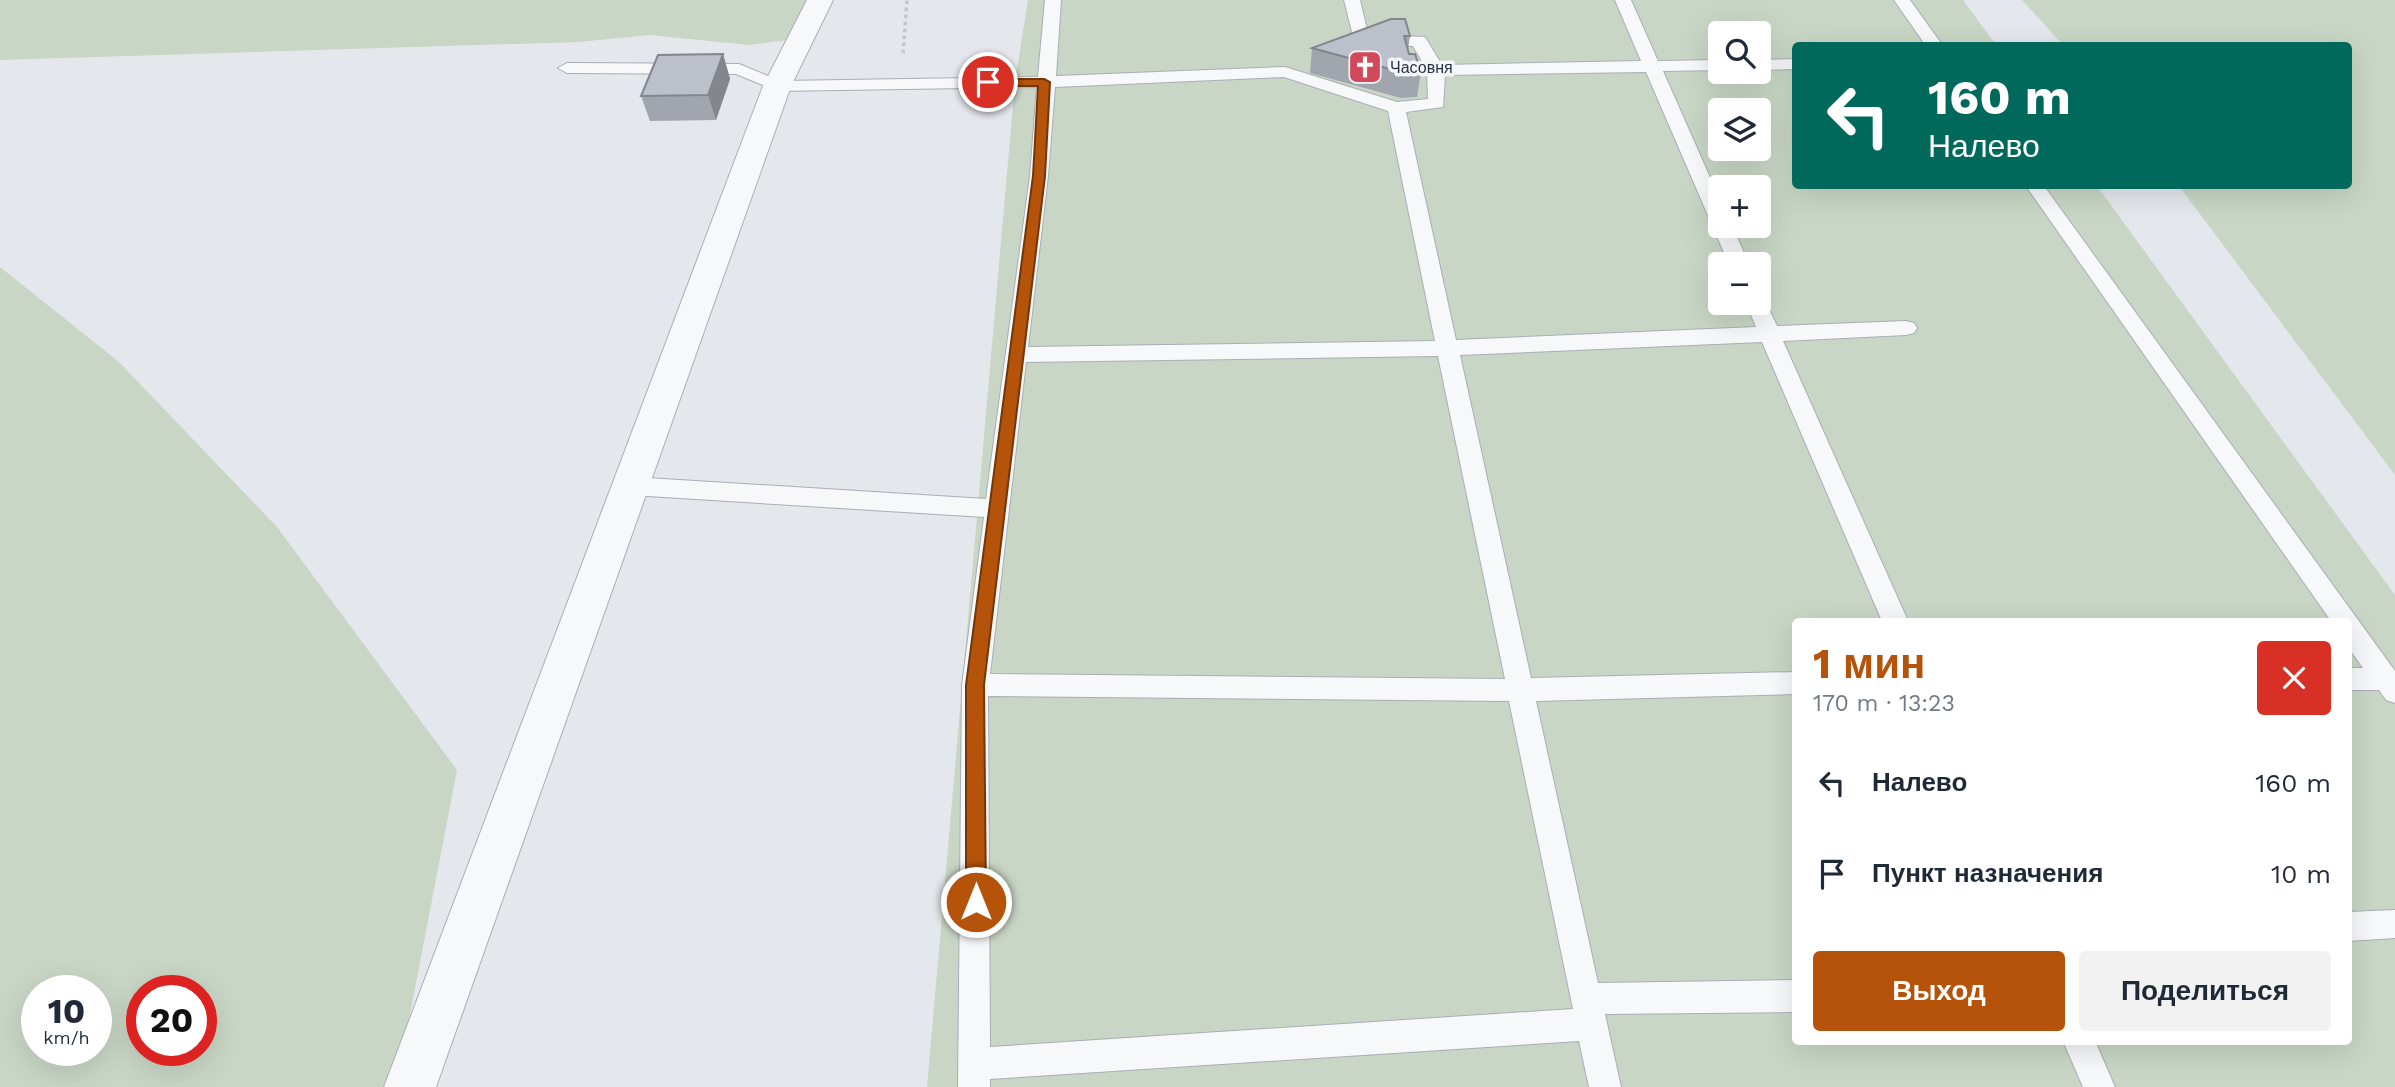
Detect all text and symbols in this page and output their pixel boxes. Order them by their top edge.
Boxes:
map controls [1708,21,1771,315]
button: search [1708,21,1771,84]
church icon: Часовня [1346,48,1384,86]
pin [958,52,1018,112]
place label: Часовня [1390,58,1453,77]
icon: arrive [969,63,1007,101]
text: 160 m [1928,68,2071,126]
icon: left [1813,70,1904,161]
button: layers [1708,98,1771,161]
text: Налево [1928,127,2040,165]
button: + [1708,175,1771,238]
button: − [1708,252,1771,315]
text: 1 мин [1813,639,1925,688]
button: close [2257,641,2331,715]
text: 170 m · 13:23 [1813,690,1955,717]
icon: left [1813,764,1851,802]
text: Налево [1872,767,1967,797]
text: 160 m [2255,768,2331,798]
icon: arrive [1813,855,1851,893]
text: Пункт назначения [1872,858,2103,888]
text: 10 m [2271,859,2331,889]
position arrow [939,865,1013,939]
button: Выход [1813,951,2065,1031]
button: Поделиться [2079,951,2331,1031]
speed limit sign: 20 [126,975,217,1066]
text: 10 [48,990,85,1032]
text: km/h [43,1027,90,1048]

